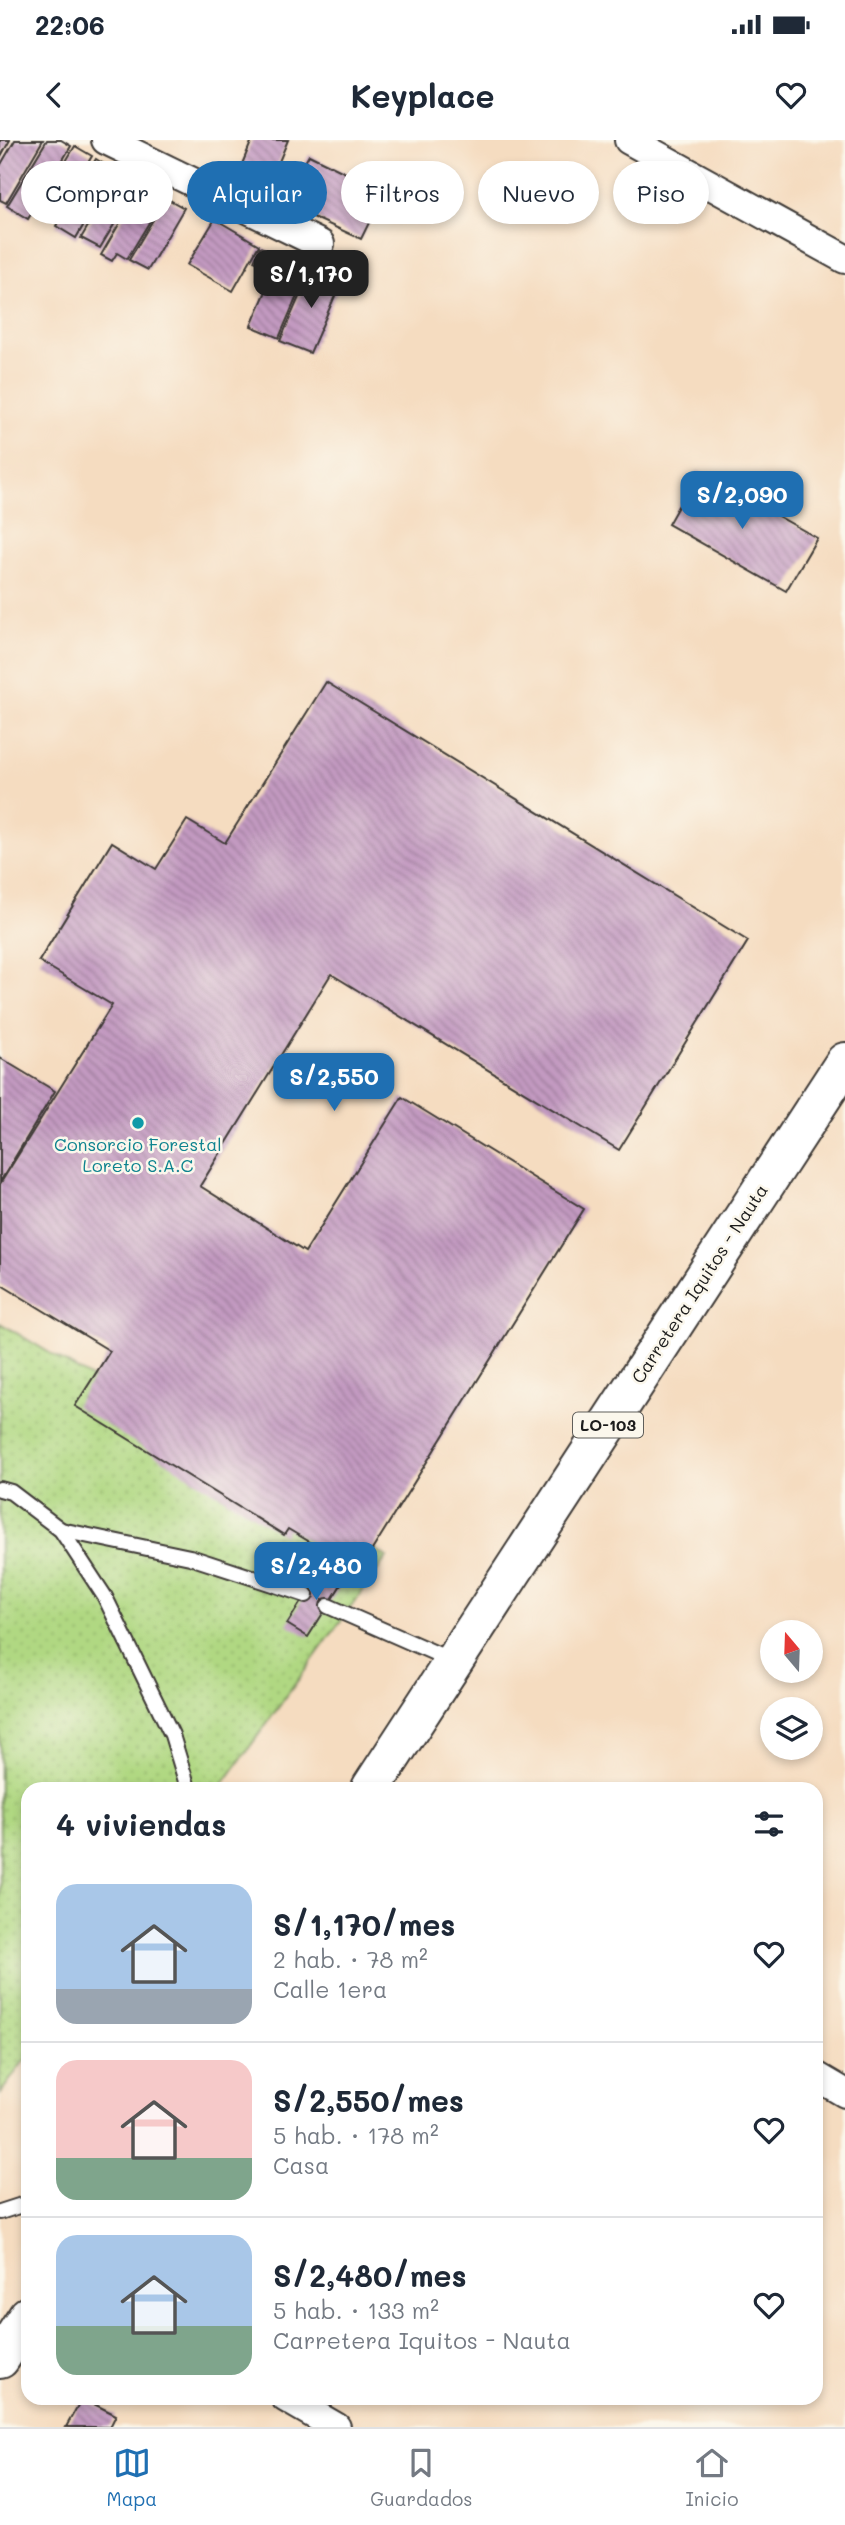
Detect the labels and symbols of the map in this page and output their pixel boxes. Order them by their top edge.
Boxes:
pin: S/1,170 [246,250,376,310]
pin: S/2,090 [677,472,807,531]
pin: S/2,550 [269,1054,399,1113]
marker: Consorcio Forestal Loreto S.A.C [130,1115,146,1131]
place label: Consorcio Forestal Loreto S.A.C [54,1132,222,1177]
street label: Carretera Iquitos - Nauta [626,1179,773,1388]
road number: LO-103 [573,1413,643,1438]
pin: S/2,480 [251,1542,381,1602]
north arrow [760,1620,822,1684]

